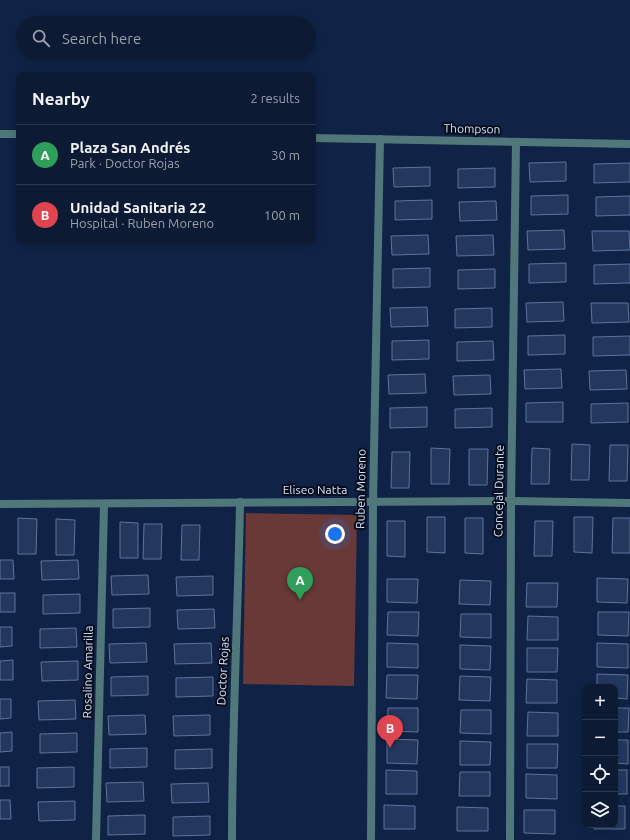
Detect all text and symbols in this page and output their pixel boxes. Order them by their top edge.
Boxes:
search box [16,16,316,60]
icon: search [30,27,52,49]
text: Search here [62,30,141,47]
text: Nearby [32,89,90,108]
text: 2 results [250,91,300,105]
street label: Thompson [443,122,501,135]
text: Plaza San Andrés [70,139,190,156]
text: A [40,148,50,162]
text: 30 m [271,148,300,162]
text: Park · Doctor Rojas [70,156,180,170]
text: Unidad Sanitaria 22 [70,199,206,216]
text: B [41,208,49,222]
text: 100 m [264,208,300,222]
text: Hospital · Ruben Moreno [70,216,214,230]
street label: Concejal Durante [491,445,506,537]
street label: Ruben Moreno [353,449,368,529]
street label: Eliseo Natta [283,483,347,496]
your location [325,524,345,544]
pin: A [287,567,313,600]
street label: Rosalino Amarilla [80,625,95,718]
street label: Doctor Rojas [214,636,231,706]
map controls [582,684,618,828]
button: + [582,684,618,720]
pin: B [377,715,403,748]
button: − [582,720,618,756]
button: locate [582,756,618,792]
button: layers [582,792,618,828]

